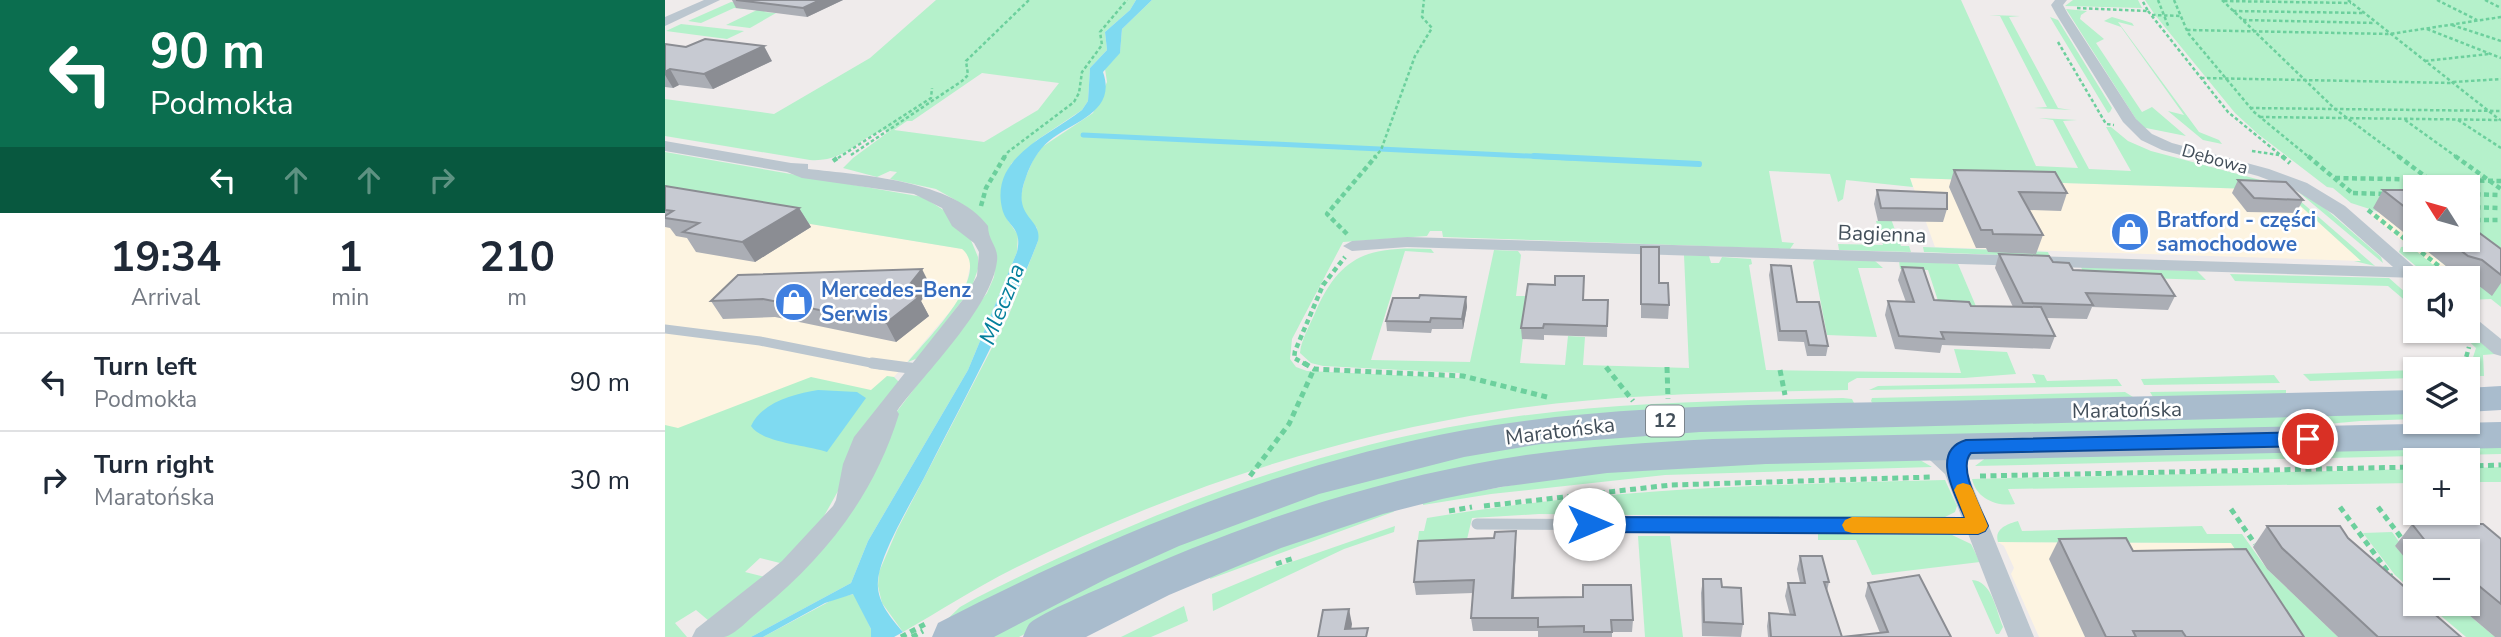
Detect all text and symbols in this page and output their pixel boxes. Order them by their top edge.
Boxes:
text: 90 m [150,18,265,85]
icon: left [35,28,126,119]
text: Podmokła [150,82,294,125]
street label: Dębowa [2179,138,2251,180]
icon: left [204,161,242,199]
icon: ahead [277,161,315,199]
icon: ahead [350,161,388,199]
icon: right [423,161,461,199]
north arrow [2403,175,2480,252]
map controls [2403,175,2480,616]
place label: Bratford - części samochodowe [2157,206,2316,258]
shop icon: Bratford - części samochodowe [2109,211,2151,253]
street label: Bagienna [1837,218,1927,250]
text: 19:34 [110,229,221,286]
text: 1 [338,229,363,286]
text: 210 [479,229,555,286]
water label: Mleczna [972,259,1032,349]
button: sound [2403,266,2480,343]
place label: Mercedes-Benz Serwis [821,276,971,328]
shop icon: Mercedes-Benz Serwis [773,281,815,323]
text: Arrival [131,282,200,313]
text: min [331,282,369,313]
text: m [507,282,527,313]
text: Turn left [94,349,197,384]
button: layers [2403,357,2480,434]
icon: left [35,363,73,401]
text: 90 m [570,365,630,400]
text: Podmokła [94,384,197,415]
street label: Maratońska [2072,395,2182,425]
road number: 12 [1646,406,1684,436]
pin [2278,409,2338,469]
street label: Maratońska [1504,410,1616,452]
icon: arrive [2289,420,2327,458]
text: Turn right [94,447,213,482]
button: + [2403,448,2480,525]
icon: right [35,461,73,499]
text: 30 m [570,463,630,498]
text: Maratońska [94,482,215,513]
position arrow [1552,487,1626,561]
button: − [2403,539,2480,616]

